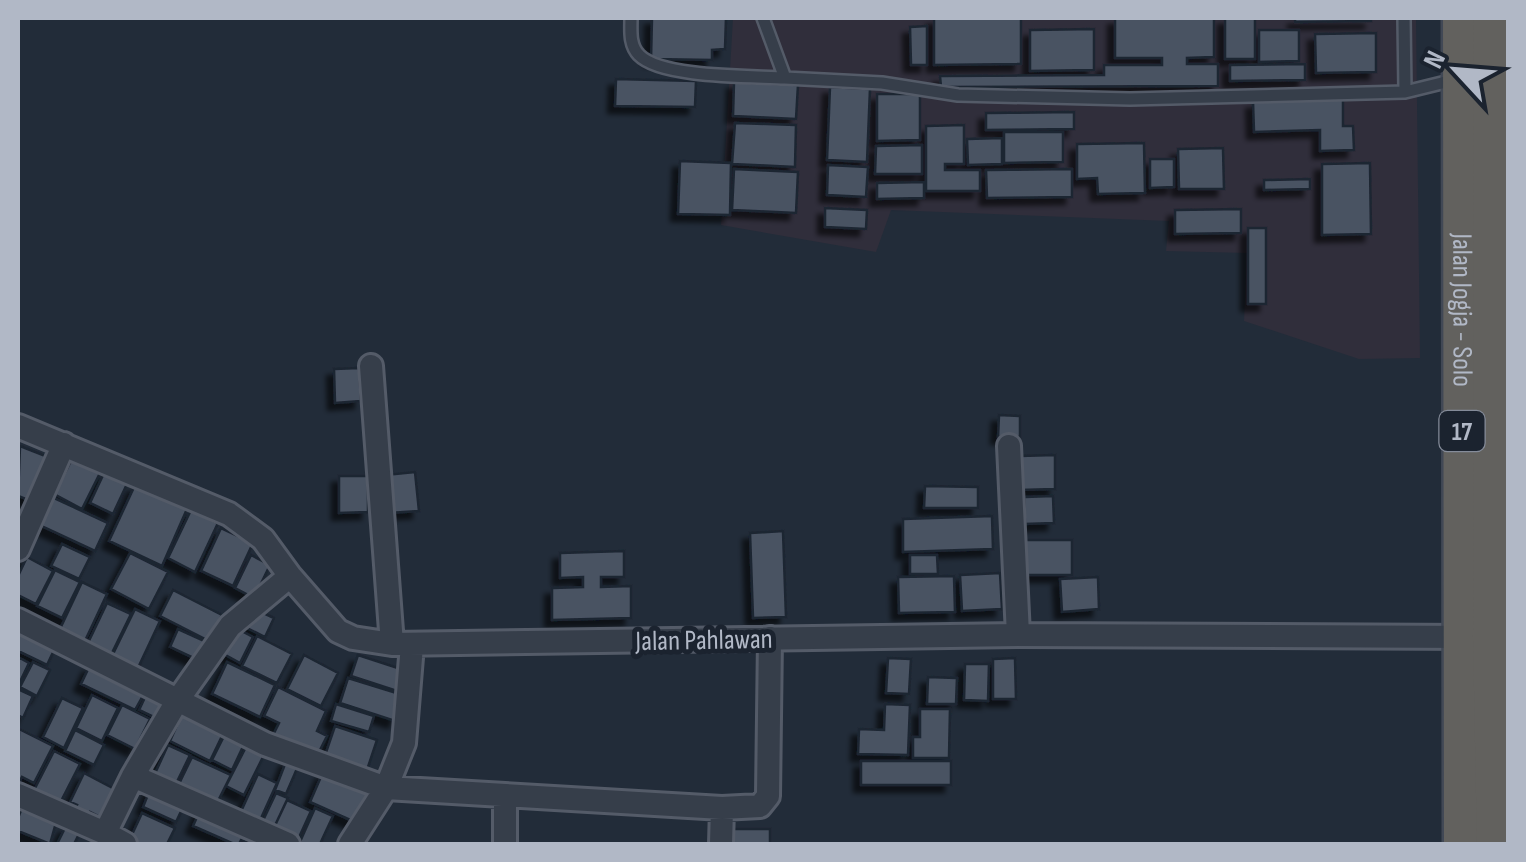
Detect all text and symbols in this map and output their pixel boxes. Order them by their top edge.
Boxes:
north arrow [1406,20,1506,120]
text: N [1417,46,1453,74]
street label: Jalan Jogja - Solo [1445,232,1478,387]
road number: 17 [1440,411,1484,451]
street label: Jalan Pahlawan [634,623,773,658]

